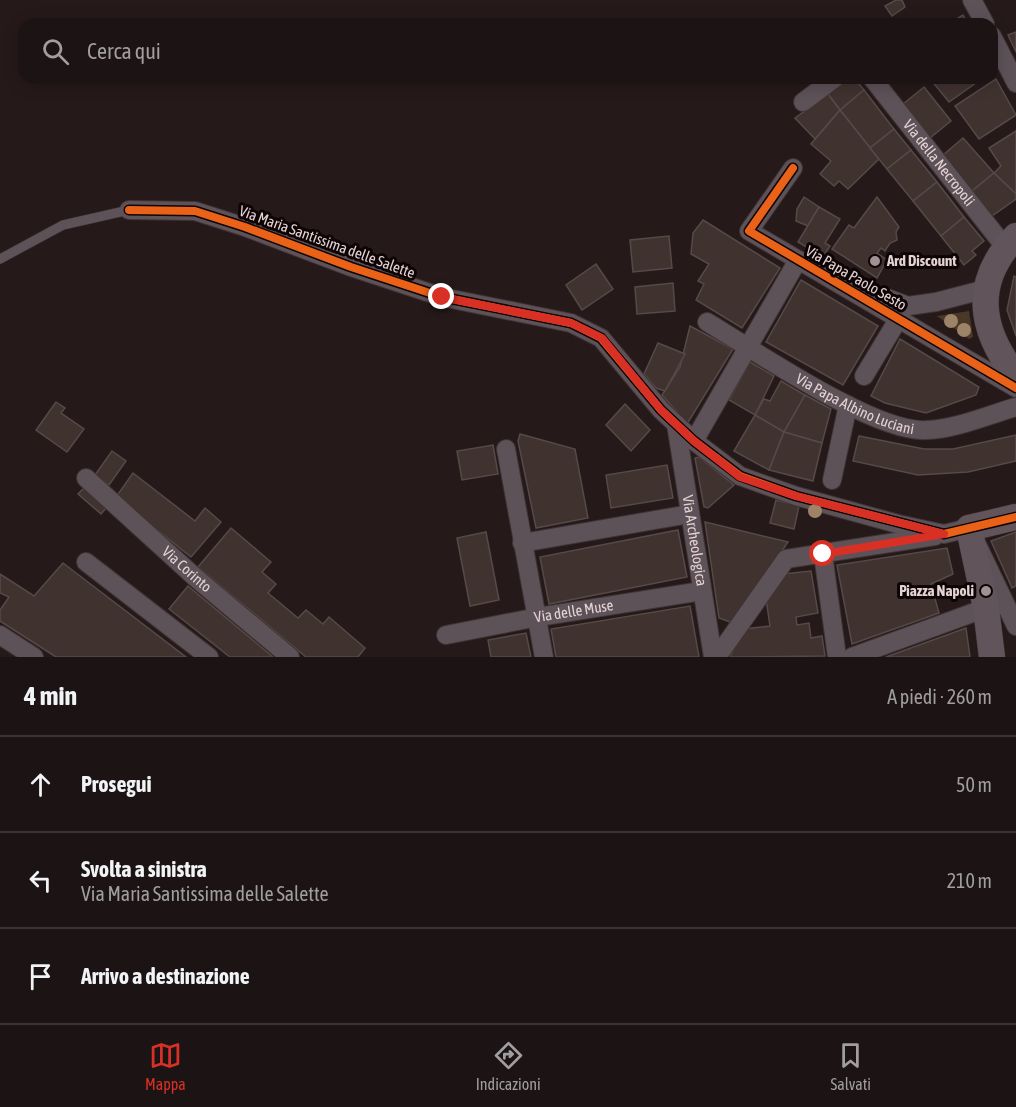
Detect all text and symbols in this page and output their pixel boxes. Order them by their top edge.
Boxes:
search box [18,18,998,84]
icon: search [39,35,72,68]
text: Cerca qui [87,38,161,64]
street label: Via della Necropoli [900,116,978,209]
street label: Via Maria Santissima delle Salette [237,202,418,281]
street label: Via Papa Paolo Sesto [803,242,910,313]
place label: Ard Discount [886,252,957,269]
marker: Ard Discount [868,254,882,268]
route end [428,283,454,309]
street label: Via Papa Albino Luciani [793,370,915,437]
street label: Via Archeologica [679,494,711,587]
route start [809,540,835,566]
street label: Via Corinto [159,543,215,595]
place label: Piazza Napoli [899,582,974,599]
marker: Piazza Napoli [979,584,993,598]
street label: Via delle Muse [533,596,615,626]
text: 4 min [24,681,77,711]
text: A piedi · 260 m [887,685,992,708]
icon: ahead [24,768,57,801]
text: Prosegui [81,771,152,797]
text: 50 m [956,773,992,796]
text: Svolta a sinistra [81,856,207,882]
icon: left [24,864,57,897]
text: 210 m [947,869,992,892]
text: Via Maria Santissima delle Salette [81,882,329,905]
icon: arrive [24,960,57,993]
text: Arrivo a destinazione [81,963,250,989]
tab: Mappa [145,1039,186,1093]
tab: Indicazioni [476,1039,541,1093]
tab: Salvati [831,1039,871,1093]

